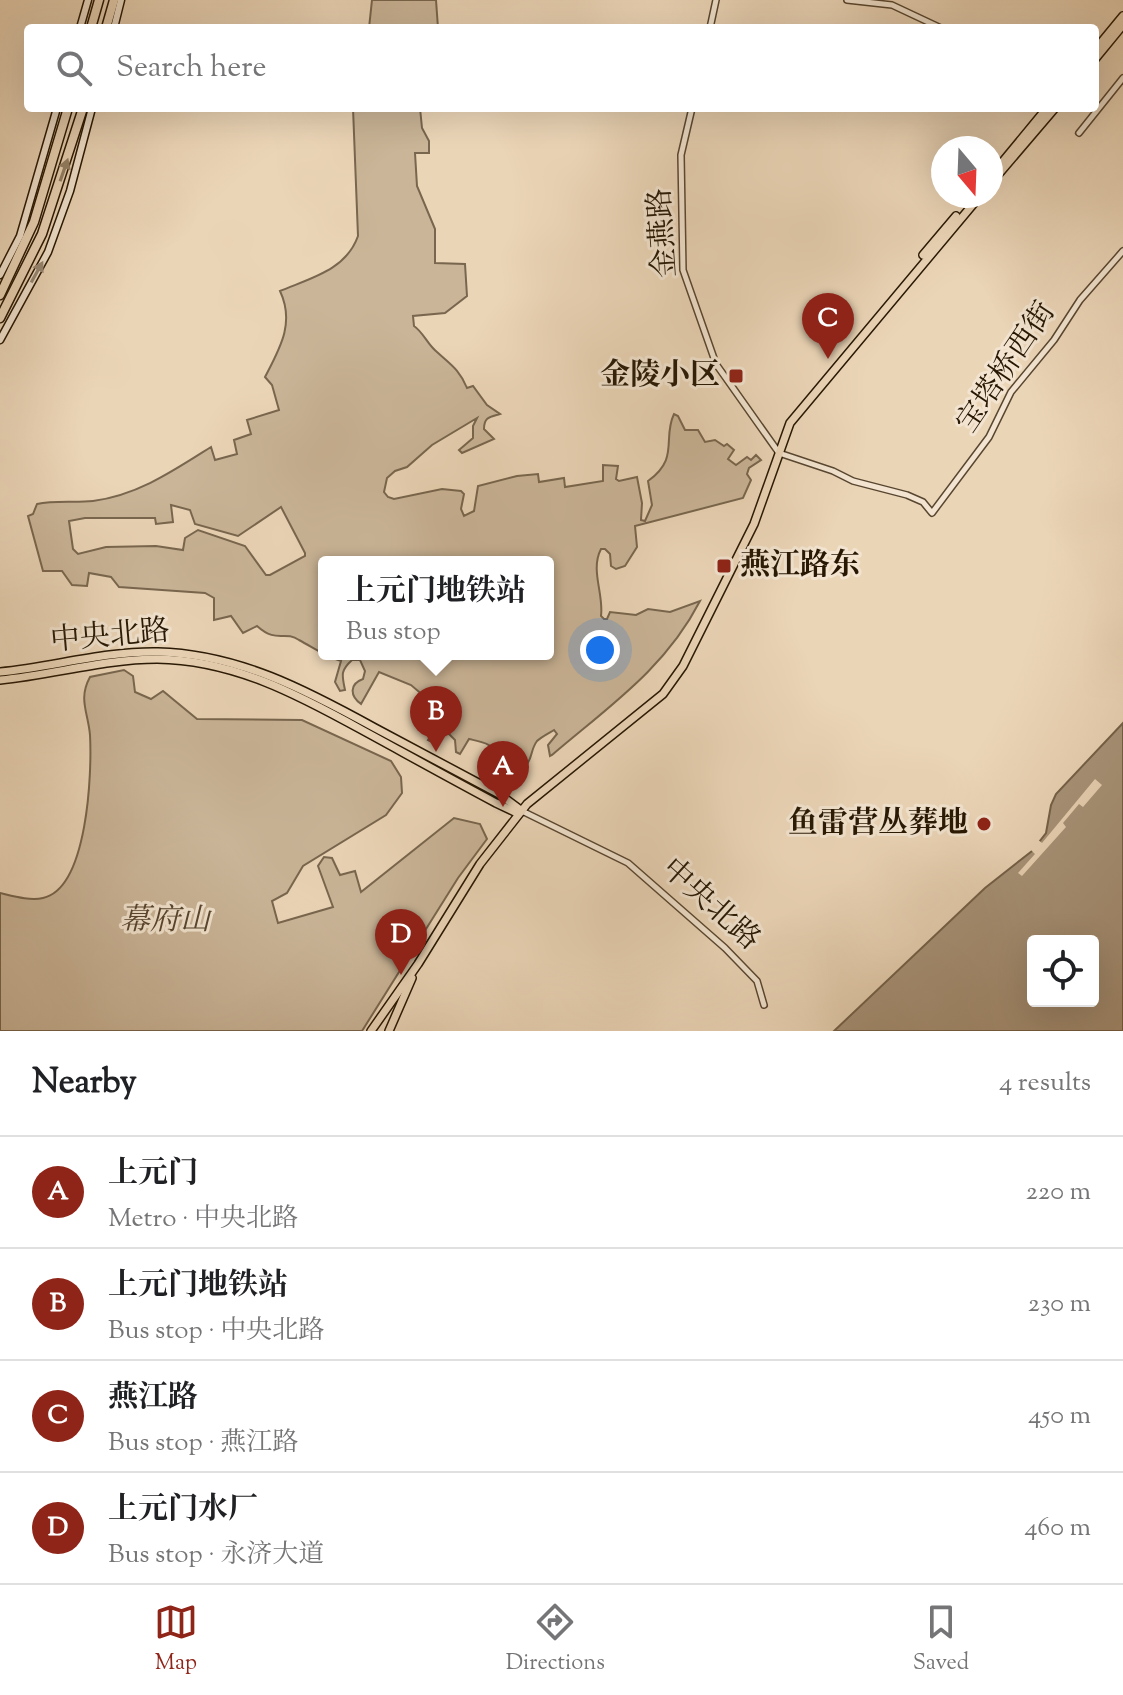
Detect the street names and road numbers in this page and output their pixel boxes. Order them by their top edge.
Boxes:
street label: 金燕路 [639,187,689,279]
street label: 宝塔桥西街 [947,294,1067,442]
street label: 中央北路 [48,610,172,664]
street label: 中央北路 [651,849,769,961]

